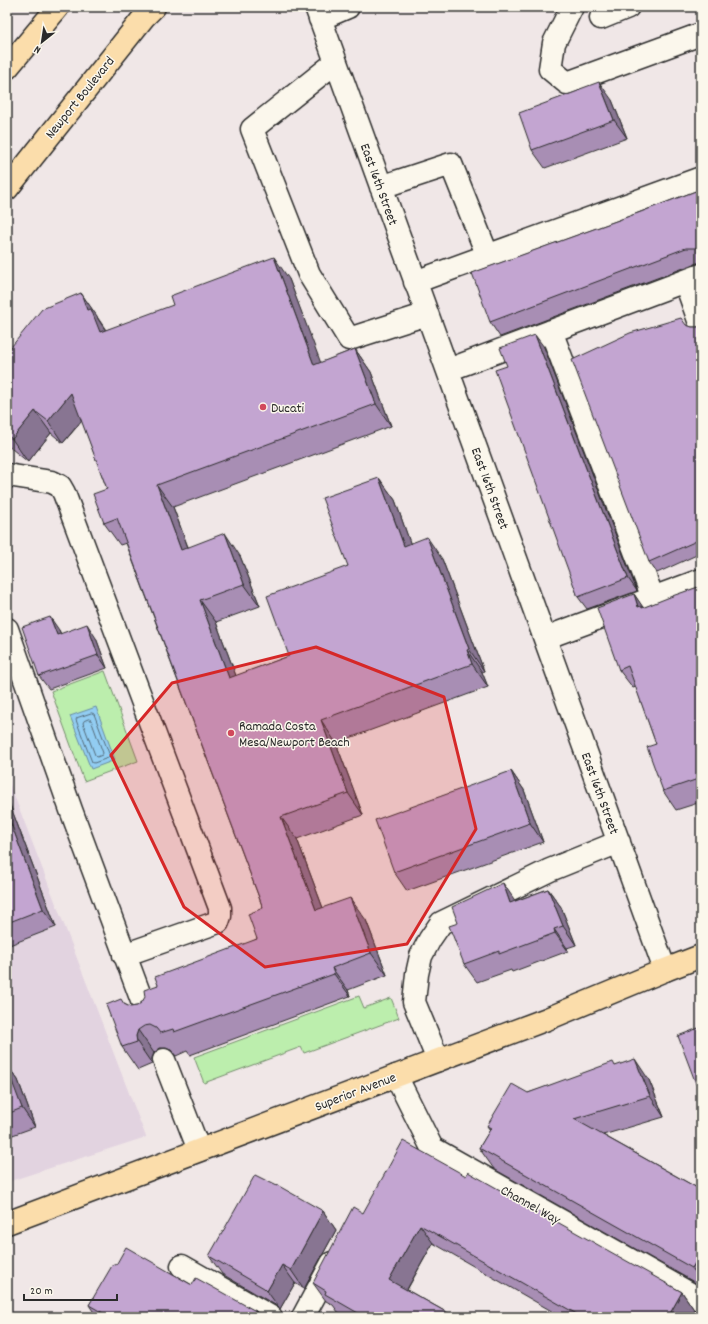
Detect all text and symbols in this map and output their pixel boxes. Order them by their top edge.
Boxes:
north arrow [22,22,62,62]
text: N [31,40,44,57]
street label: Newport Boulevard [41,53,120,144]
street label: East 16th Street [354,141,402,228]
place label: Ducati [271,399,305,419]
marker: Ducati [258,402,268,412]
street label: East 16th Street [465,445,513,532]
place label: Ramada Costa Mesa/Newport Beach [239,717,350,753]
marker: Ramada Costa Mesa/Newport Beach [226,728,236,738]
street label: East 16th Street [575,750,623,837]
street label: Superior Avenue [312,1068,399,1118]
street label: Channel Way [496,1181,564,1231]
scale bar [24,1276,117,1302]
text: 20 m [30,1283,53,1300]

